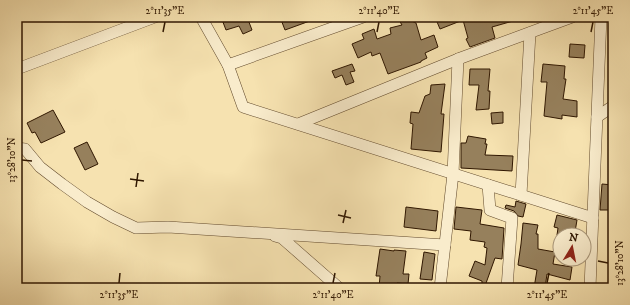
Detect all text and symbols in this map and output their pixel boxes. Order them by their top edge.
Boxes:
text: 2°11'35"E [146,5,184,17]
text: 2°11'40"E [358,5,400,17]
text: 2°11'45"E [573,5,613,17]
text: 13°28'10"N [6,137,18,183]
north arrow [552,227,592,267]
text: N [568,230,579,246]
text: 13°28'10"N [614,240,626,286]
text: 2°11'35"E [100,289,138,301]
text: 2°11'40"E [312,289,354,301]
text: 2°11'45"E [527,289,567,301]

